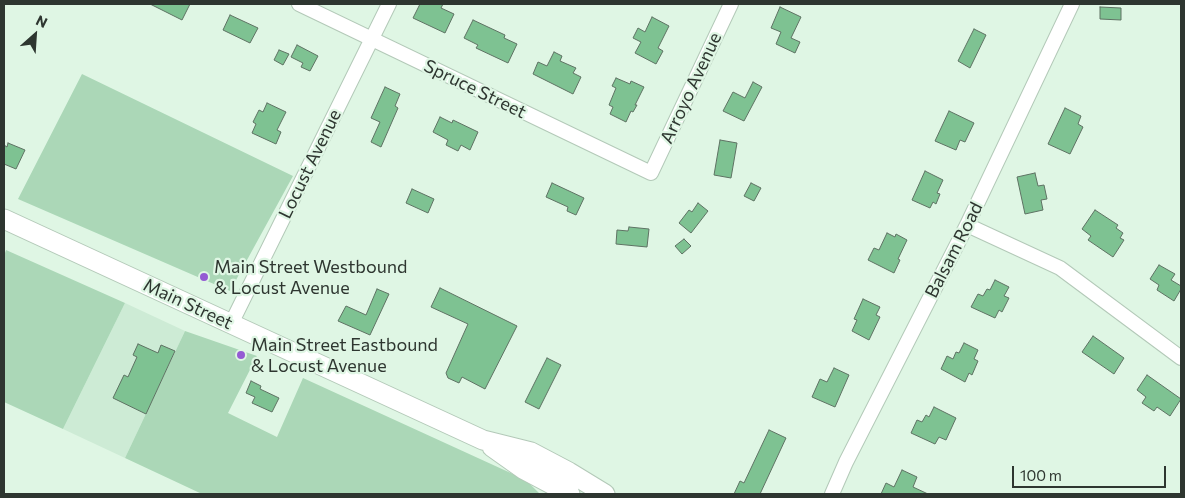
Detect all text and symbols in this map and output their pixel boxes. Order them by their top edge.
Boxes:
north arrow [10,10,60,60]
text: N [33,11,50,31]
street label: Arroyo Avenue [656,29,726,147]
street label: Spruce Street [420,55,530,123]
street label: Locust Avenue [274,106,346,222]
street label: Balsam Road [921,199,987,301]
place label: Main Street Westbound & Locust Avenue [214,256,407,298]
marker: Main Street Westbound & Locust Avenue [198,271,210,283]
street label: Main Street [140,274,236,334]
place label: Main Street Eastbound & Locust Avenue [251,334,438,376]
marker: Main Street Eastbound & Locust Avenue [235,349,247,361]
scale bar [1015,456,1169,488]
text: 100 m [1020,466,1062,484]

